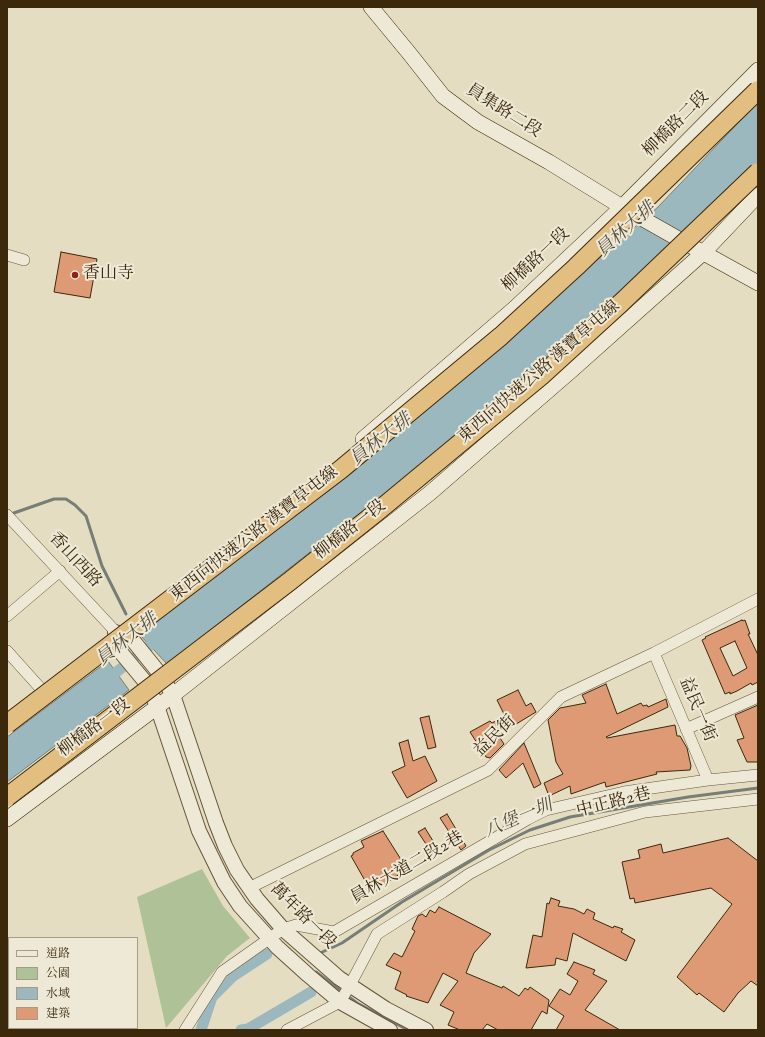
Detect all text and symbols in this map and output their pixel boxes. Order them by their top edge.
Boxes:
street label: 員集路二段 [462,81,544,143]
street label: 柳橋路二段 [640,88,714,162]
water label: 員林大排 [593,199,661,263]
street label: 柳橋路一段 [499,225,575,297]
place label: 香山寺 [83,265,134,285]
marker: 香山寺 [70,270,80,280]
street label: 東西向快速公路 漢寶草屯線 [455,297,625,449]
water label: 員林大排 [347,410,417,472]
street label: 東西向快速公路 漢寶草屯線 [167,463,343,607]
street label: 柳橋路一段 [311,497,391,565]
street label: 香山西路 [43,529,105,593]
water label: 員林大排 [93,610,163,672]
street label: 益民一街 [673,675,719,745]
street label: 柳橋路一段 [55,695,135,763]
street label: 益民街 [471,712,521,762]
street label: 中正路2巷 [575,785,653,823]
water label: 八堡一圳 [482,796,556,844]
street label: 員林大道二段2巷 [348,828,468,910]
street label: 萬年路一段 [265,880,339,954]
legend [8,937,138,1029]
text: 道路 [46,945,70,963]
text: 公園 [46,965,70,983]
text: 水域 [46,985,70,1003]
text: 建築 [46,1005,70,1023]

